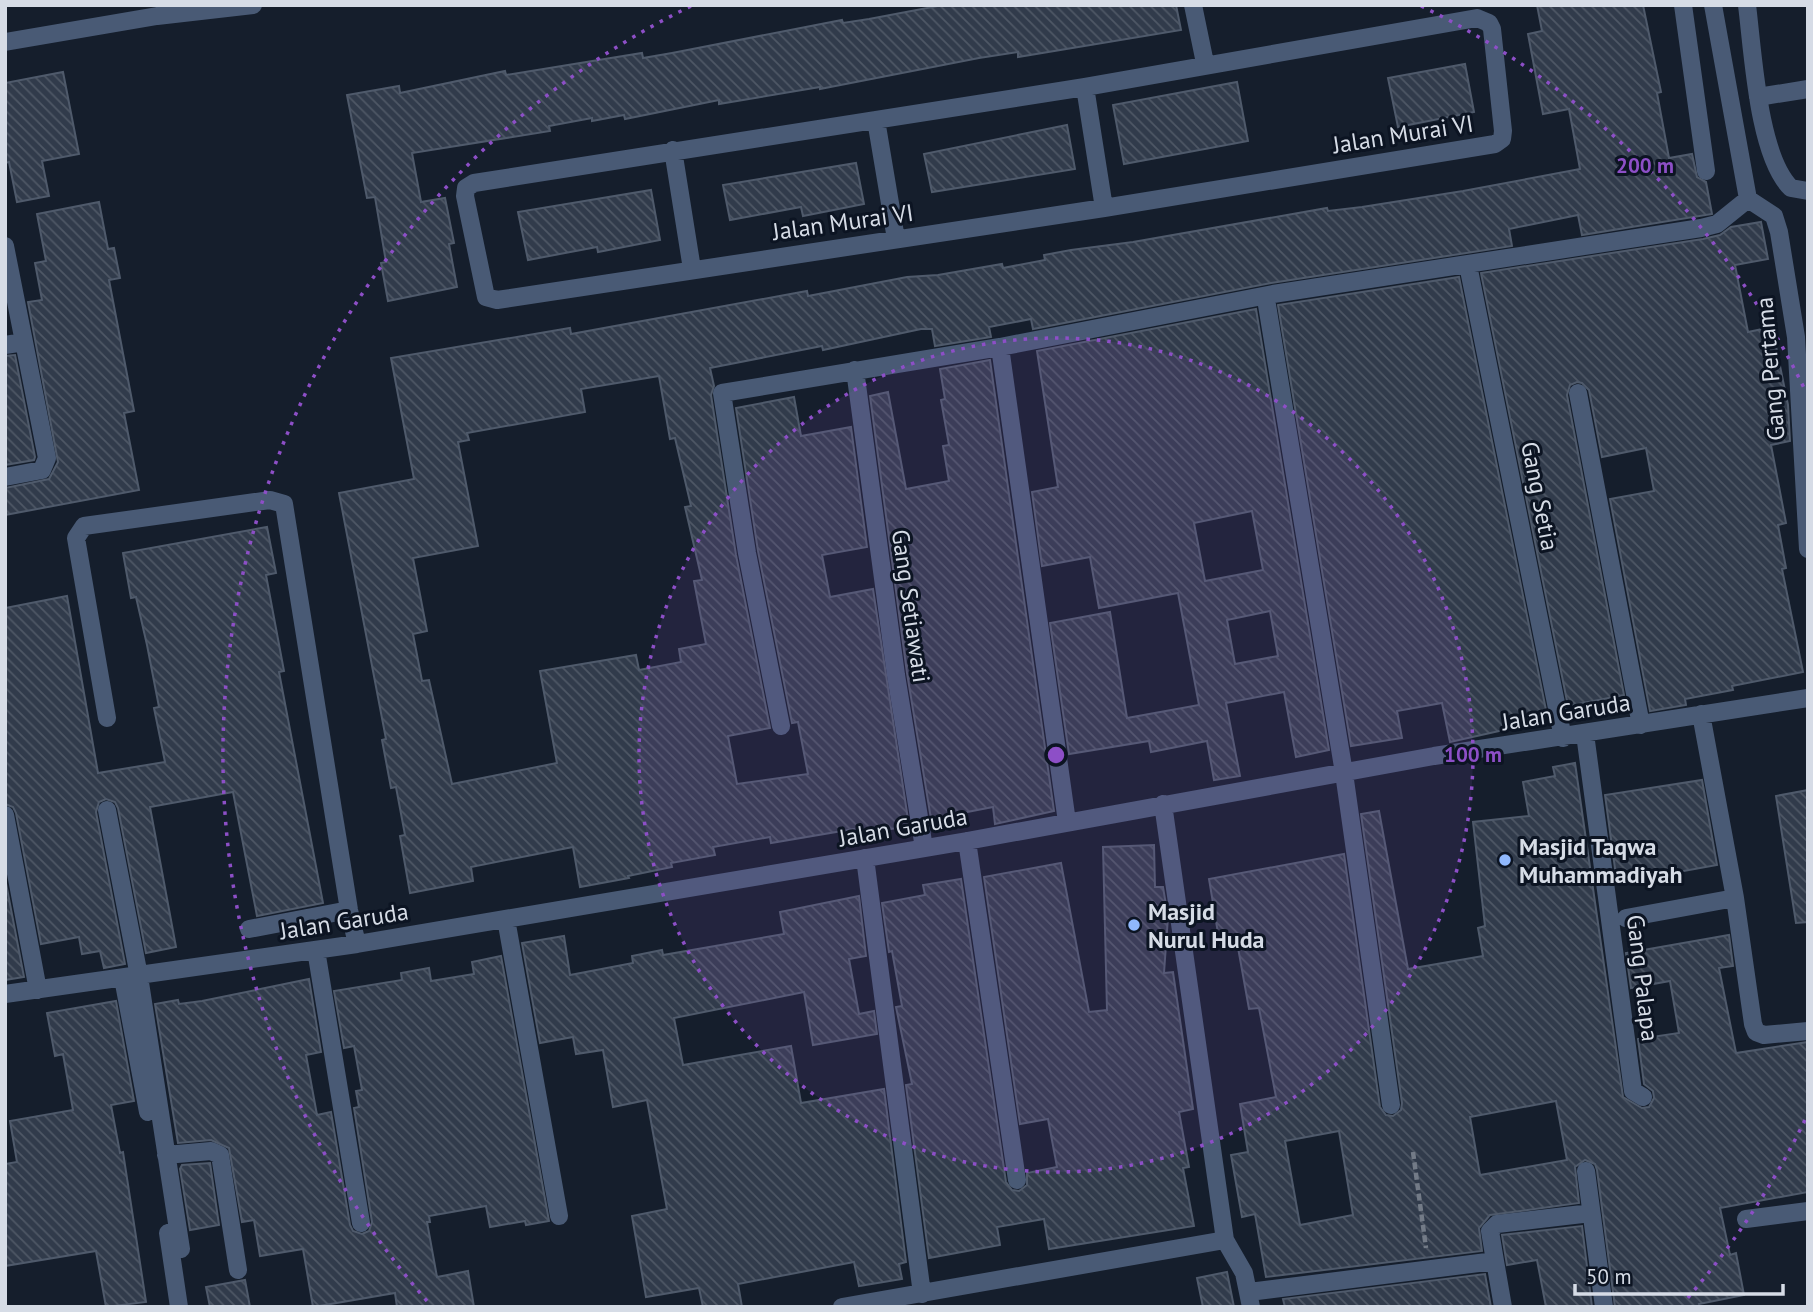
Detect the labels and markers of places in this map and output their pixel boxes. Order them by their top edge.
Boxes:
centre of rings [1044,743,1068,767]
place label: Masjid Taqwa Muhammadiyah [1519,831,1683,890]
marker: Masjid Taqwa Muhammadiyah [1497,852,1513,868]
place label: Masjid Nurul Huda [1148,896,1265,955]
marker: Masjid Nurul Huda [1126,917,1142,933]

